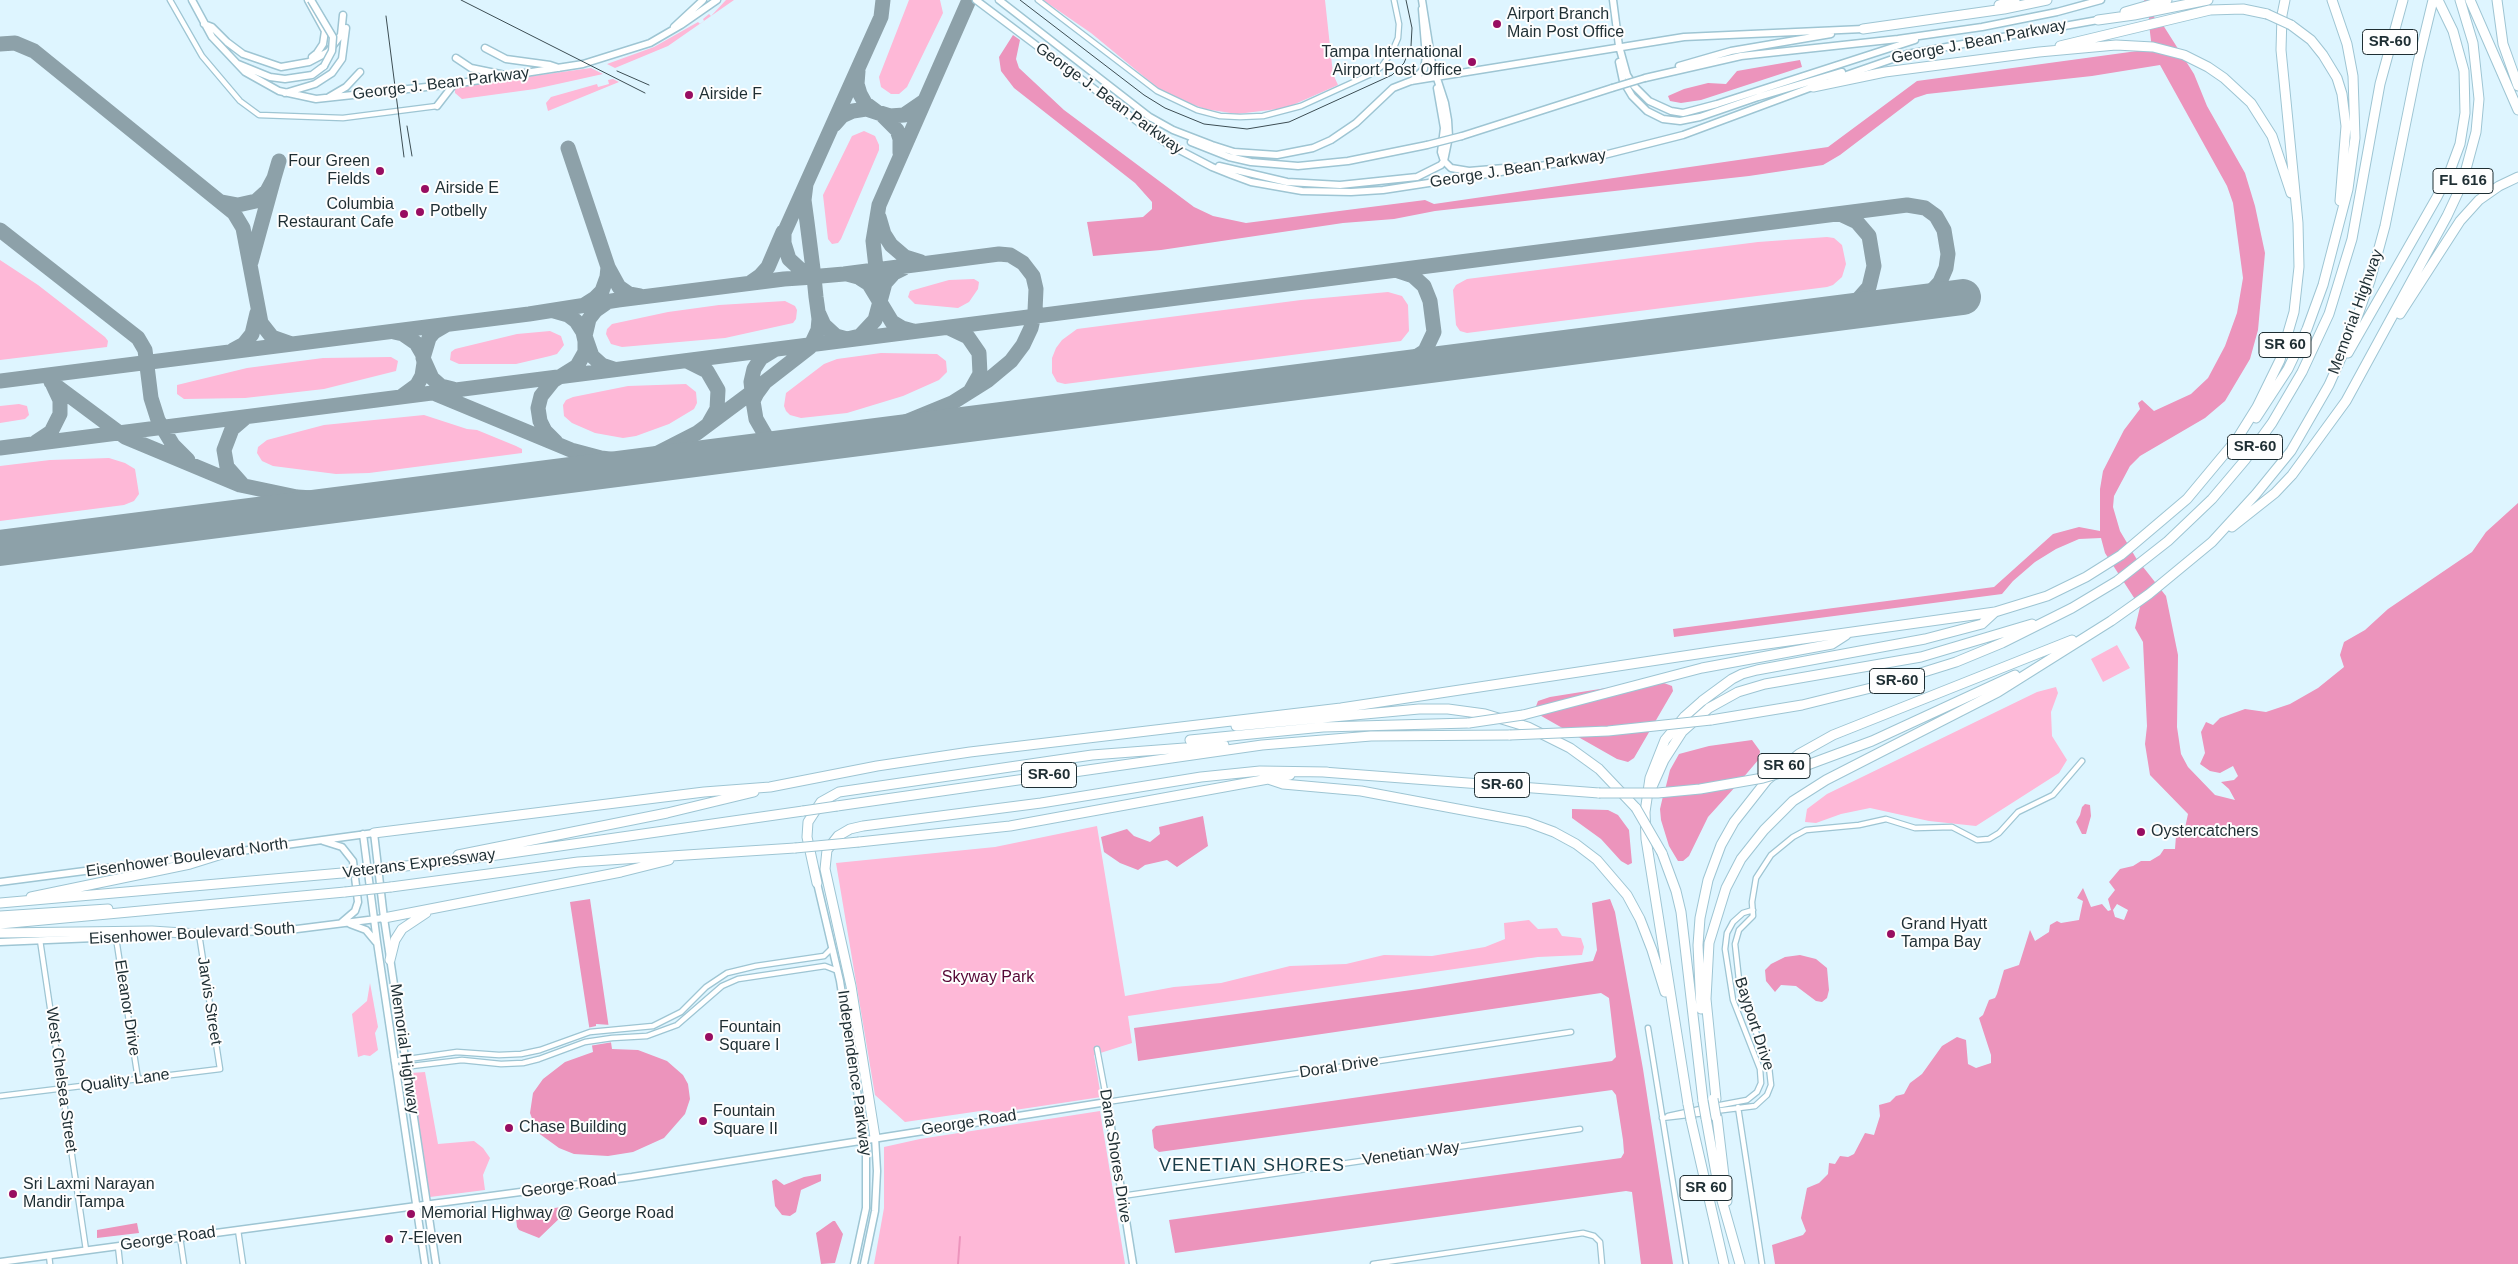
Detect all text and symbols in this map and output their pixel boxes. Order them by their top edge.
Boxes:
place label: Airport Branch Main Post Office [1507,5,1624,43]
street label: George J. Bean Parkway [1890,16,2068,68]
marker: Airport Branch Main Post Office [1491,18,1503,30]
road number: SR-60 [2362,30,2418,54]
street label: George J. Bean Parkway [1031,39,1187,159]
place label: Tampa International Airport Post Office [1321,43,1462,81]
marker: Tampa International Airport Post Office [1466,56,1478,68]
street label: George J. Bean Parkway [352,64,530,104]
place label: Airside F [699,85,762,105]
marker: Airside F [683,89,695,101]
street label: George J. Bean Parkway [1429,146,1607,192]
place label: Four Green Fields [288,152,370,190]
marker: Four Green Fields [374,165,386,177]
road number: FL 616 [2433,168,2493,194]
place label: Airside E [435,179,499,199]
marker: Airside E [419,183,431,195]
place label: Columbia Restaurant Cafe [277,195,394,233]
place label: Potbelly [430,202,487,222]
marker: Potbelly [414,206,426,218]
marker: Columbia Restaurant Cafe [398,208,410,220]
street label: Memorial Highway [2324,247,2388,377]
road number: SR 60 [2259,332,2311,358]
road number: SR-60 [2228,434,2282,460]
road number: SR-60 [1870,668,1924,694]
road number: SR 60 [1758,754,1810,778]
road number: SR-60 [1022,762,1076,788]
road number: SR-60 [1474,772,1530,798]
place label: Oystercatchers [2151,822,2259,842]
marker: Oystercatchers [2135,826,2147,838]
street label: Eisenhower Boulevard North [85,834,289,882]
street label: Veterans Expressway [341,845,497,883]
place label: Grand Hyatt Tampa Bay [1901,915,1987,953]
street label: Eisenhower Boulevard South [88,919,296,949]
marker: Grand Hyatt Tampa Bay [1885,928,1897,940]
street label: Jarvis Street [193,956,225,1046]
street label: Eleanor Drive [110,959,144,1057]
park label: Skyway Park [942,968,1034,988]
street label: Bayport Drive [1730,975,1778,1073]
street label: Memorial Highway [385,983,423,1115]
street label: Independence Parkway [833,989,875,1157]
street label: West Chelsea Street [41,1006,81,1154]
place label: Fountain Square I [719,1018,781,1056]
marker: Fountain Square I [703,1031,715,1043]
street label: Doral Drive [1298,1051,1380,1083]
street label: Quality Lane [79,1065,171,1097]
street label: Dana Shores Drive [1095,1088,1135,1224]
place label: Fountain Square II [713,1102,778,1140]
street label: George Road [920,1106,1018,1140]
marker: Fountain Square II [697,1115,709,1127]
place label: Chase Building [519,1118,627,1138]
marker: Chase Building [503,1122,515,1134]
street label: Venetian Way [1361,1138,1461,1170]
district label: VENETIAN SHORES [1157,1155,1347,1177]
street label: George Road [520,1170,618,1202]
place label: Sri Laxmi Narayan Mandir Tampa [23,1175,155,1213]
road number: SR 60 [1680,1176,1732,1200]
marker: Sri Laxmi Narayan Mandir Tampa [7,1188,19,1200]
place label: Memorial Highway @ George Road [421,1204,674,1224]
marker: Memorial Highway @ George Road [405,1208,417,1220]
street label: George Road [119,1223,217,1255]
place label: 7-Eleven [399,1229,462,1249]
marker: 7-Eleven [383,1233,395,1245]

